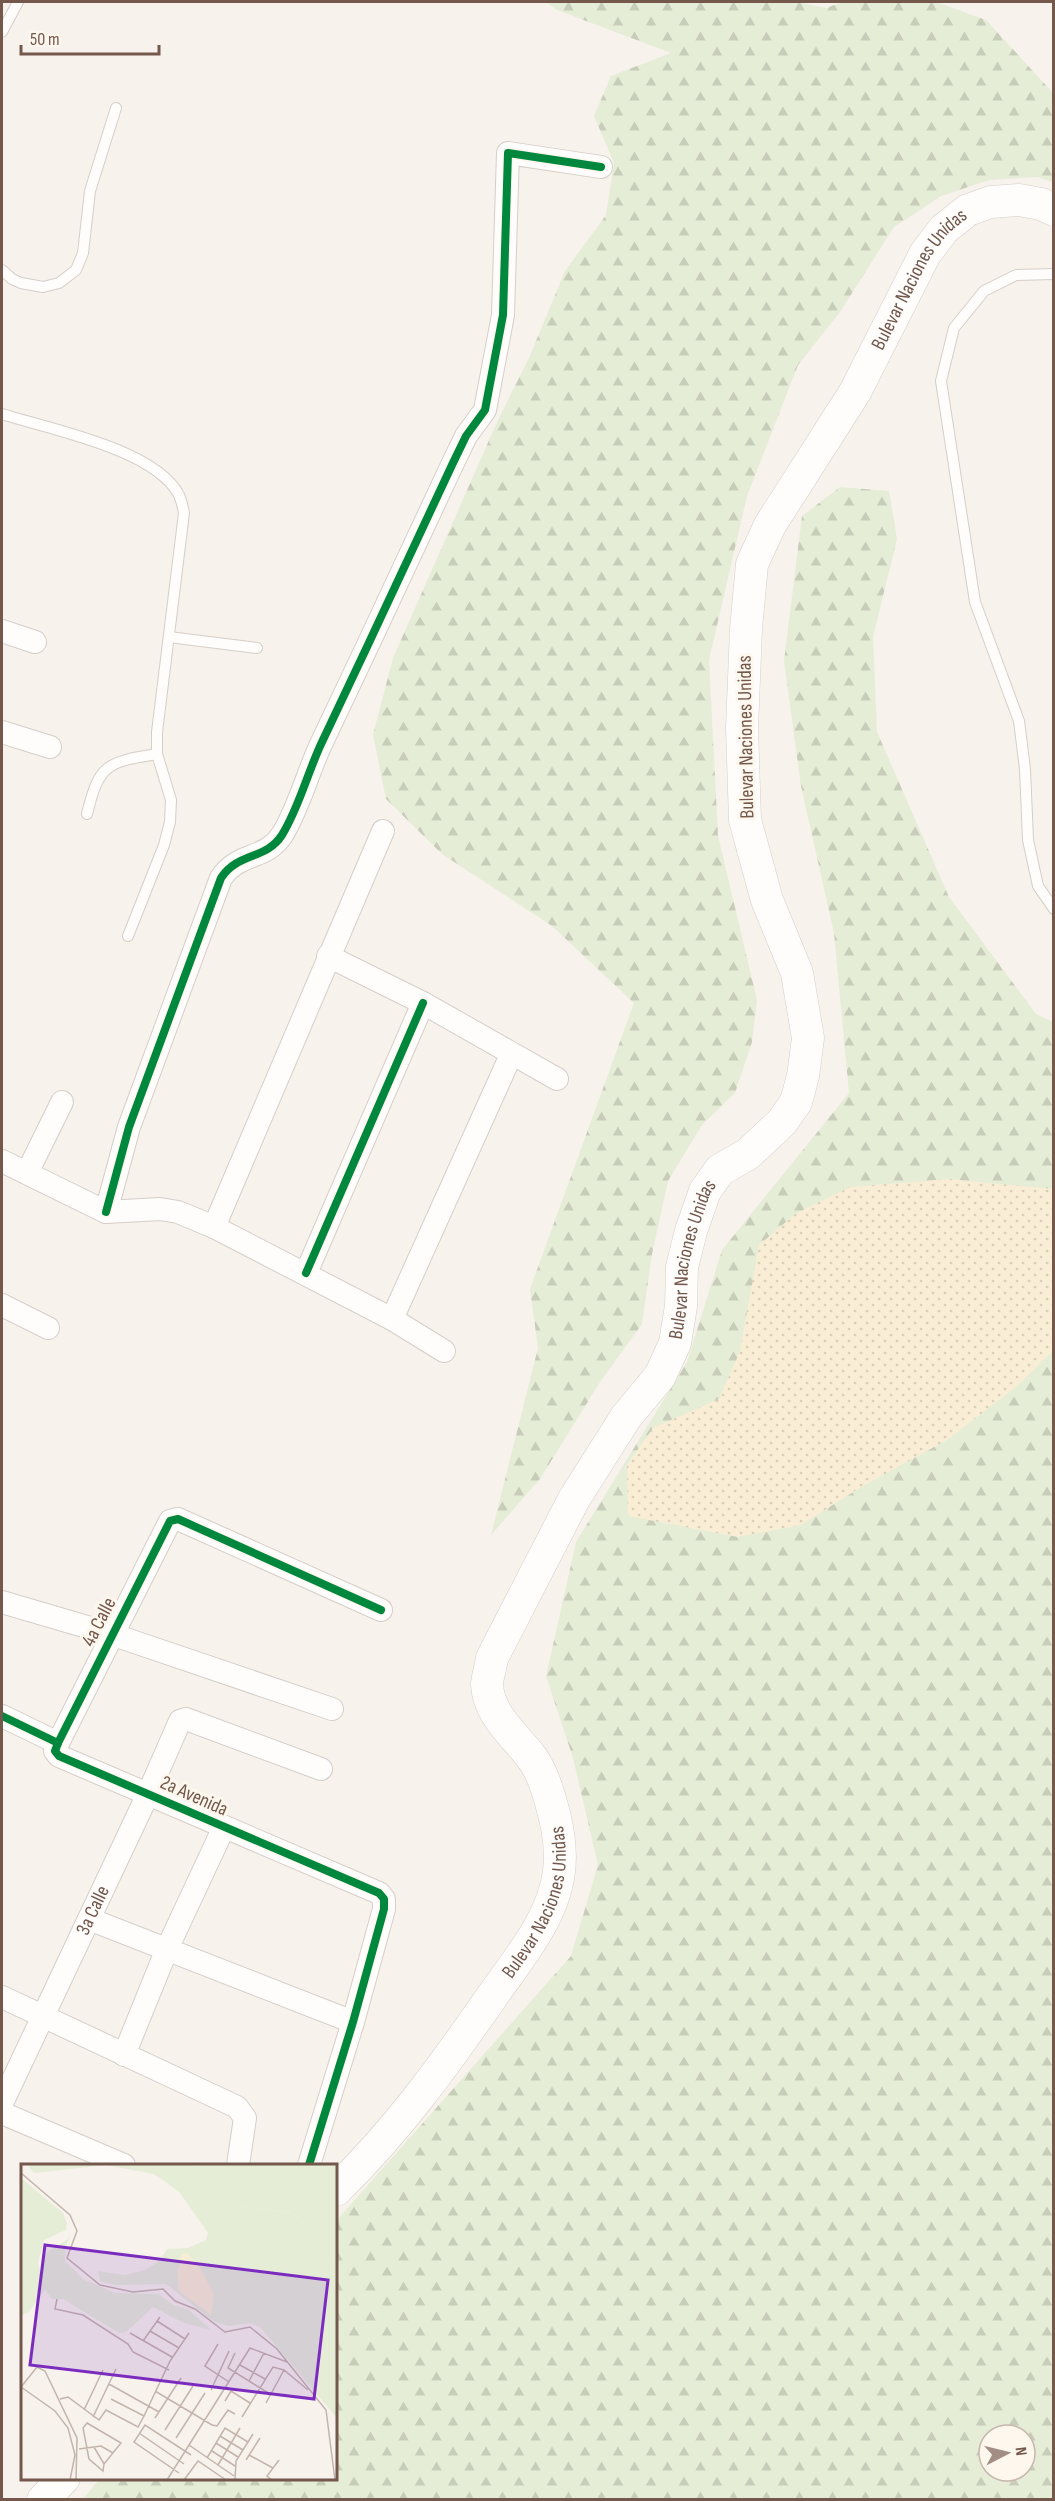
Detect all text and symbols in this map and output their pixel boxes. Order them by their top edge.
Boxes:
scale bar [21,18,159,56]
text: 50 m [30,29,60,50]
street label: Bulevar Naciones Unidas [866,203,972,354]
street label: Bulevar Naciones Unidas [733,655,759,819]
street label: Bulevar Naciones Unidas [664,1175,721,1341]
street label: 4a Calle [77,1593,121,1651]
street label: 2a Avenida [157,1771,231,1821]
street label: Bulevar Naciones Unidas [497,1824,572,1983]
street label: 3a Calle [71,1882,115,1939]
inset map [21,2164,338,2480]
north arrow [977,2423,1037,2483]
text: N [1010,2446,1030,2457]

